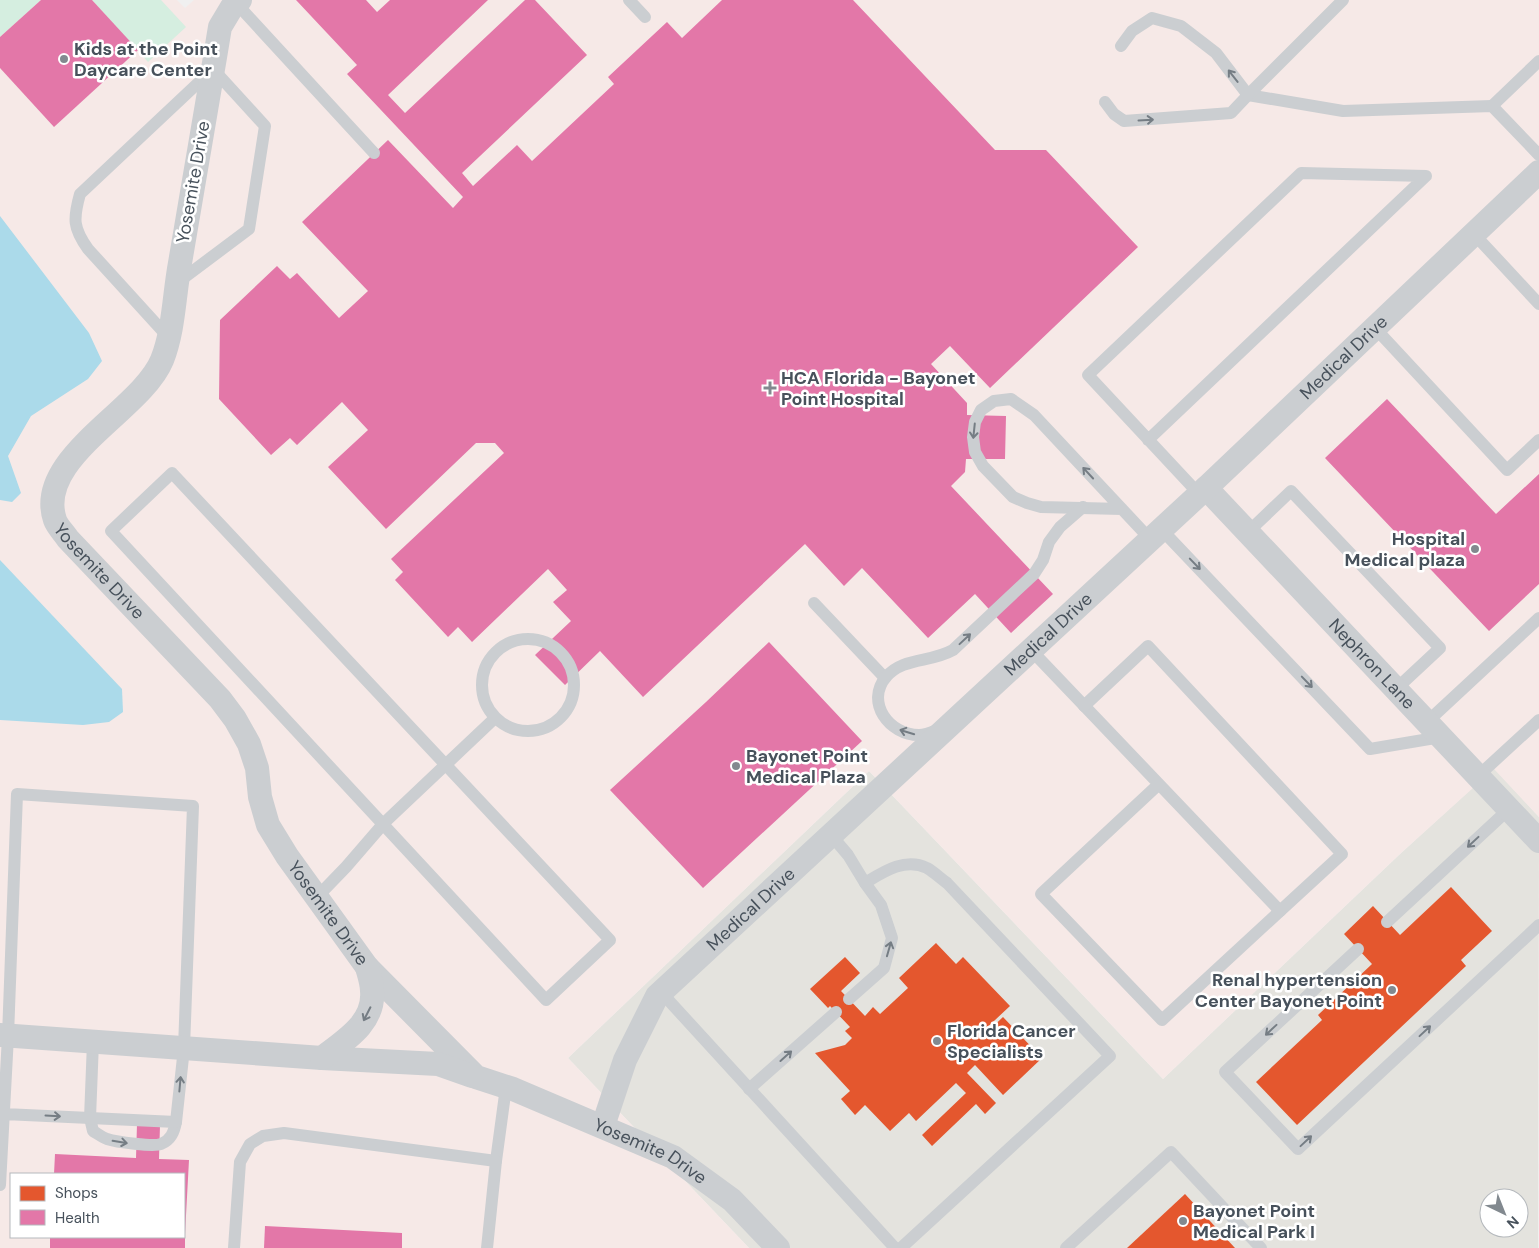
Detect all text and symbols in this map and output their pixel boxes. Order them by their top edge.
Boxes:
place label: Kids at the Point Daycare Center [74,37,218,82]
marker: Kids at the Point Daycare Center [58,53,70,65]
one-way arrow [1228,69,1238,83]
one-way arrow [1137,116,1153,125]
street label: Yosemite Drive [170,119,216,245]
street label: Medical Drive [1295,310,1393,405]
place label: HCA Florida - Bayonet Point Hospital [781,366,976,411]
marker: HCA Florida - Bayonet Point Hospital [763,381,777,395]
one-way arrow [969,422,979,438]
one-way arrow [1082,467,1094,480]
street label: Yosemite Drive [48,518,150,625]
place label: Hospital Medical plaza [1344,527,1465,572]
marker: Hospital Medical plaza [1469,543,1481,555]
one-way arrow [1189,558,1201,571]
street label: Medical Drive [999,587,1098,681]
street label: Nephron Lane [1323,613,1421,715]
one-way arrow [958,633,971,645]
one-way arrow [1301,676,1313,688]
one-way arrow [899,727,915,737]
place label: Bayonet Point Medical Plaza [746,744,868,789]
marker: Bayonet Point Medical Plaza [730,760,742,772]
one-way arrow [1467,836,1480,848]
street label: Yosemite Drive [282,856,374,970]
street label: Medical Drive [701,862,800,956]
one-way arrow [885,941,894,957]
place label: Renal hypertension Center Bayonet Point [1195,968,1382,1013]
marker: Renal hypertension Center Bayonet Point [1386,984,1398,996]
one-way arrow [362,1007,372,1022]
place label: Florida Cancer Specialists [947,1019,1076,1064]
one-way arrow [1264,1024,1277,1036]
one-way arrow [1419,1025,1432,1037]
marker: Florida Cancer Specialists [931,1035,943,1047]
one-way arrow [779,1051,792,1062]
one-way arrow [175,1076,185,1092]
one-way arrow [44,1112,60,1121]
street label: Yosemite Drive [590,1113,712,1190]
one-way arrow [1300,1135,1313,1147]
one-way arrow [111,1137,127,1147]
legend [10,1173,185,1238]
text: Shops [55,1183,98,1203]
north arrow [1479,1188,1529,1238]
place label: Bayonet Point Medical Park I [1193,1199,1315,1244]
text: Health [55,1208,100,1228]
text: N [1503,1212,1523,1233]
marker: Bayonet Point Medical Park I [1177,1215,1189,1227]

